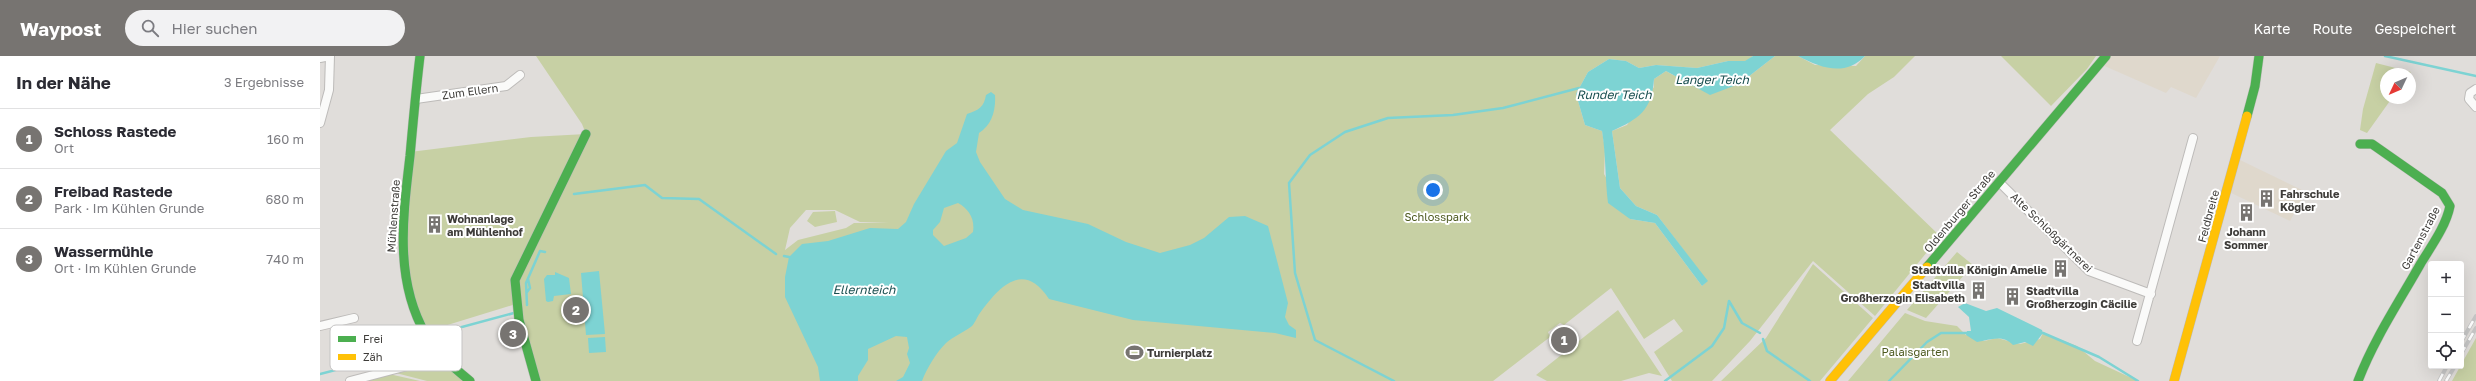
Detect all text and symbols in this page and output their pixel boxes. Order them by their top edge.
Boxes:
search box [125,10,405,46]
text: Waypost [20,17,101,40]
icon: search [139,17,161,39]
text: Hier suchen [171,19,257,37]
text: Karte [2254,20,2290,37]
text: Route [2312,20,2352,37]
text: Gespeichert [2374,20,2456,37]
north arrow [2380,68,2416,104]
text: In der Nähe [16,72,111,93]
water label: Langer Teich [1675,72,1749,87]
text: 3 Ergebnisse [224,74,304,90]
street label: Zum Ellern [441,81,499,101]
water label: Runder Teich [1576,87,1652,102]
text: Schloss Rastede [54,122,176,140]
text: 1 [26,131,32,147]
text: 160 m [267,131,304,147]
text: Ort [54,140,74,156]
street label: Oldenburger Straße [1921,167,1997,255]
street label: Mühlenstraße [384,179,402,253]
your location [1423,180,1443,200]
text: Freibad Rastede [54,182,173,200]
place label: Fahrschule Kögler [2280,187,2340,213]
street label: Feldbreite [2195,188,2221,244]
building icon: Fahrschule Kögler [2257,189,2277,209]
street label: Alte Schloßgärtnerei [2008,190,2096,274]
text: 2 [25,191,33,207]
text: 680 m [265,191,304,207]
text: Park · Im Kühlen Grunde [54,200,204,216]
building icon: Johann Sommer [2236,203,2256,223]
street label: Gartenstraße [2398,204,2442,272]
park label: Schlosspark [1405,210,1469,223]
place label: Wohnanlage am Mühlenhof [447,212,523,238]
building icon: Wohnanlage am Mühlenhof [424,214,444,234]
place label: Johann Sommer [2224,225,2269,251]
text: Wassermühle [54,242,153,260]
text: 3 [25,251,33,267]
text: 740 m [266,251,304,267]
building icon: Stadtvilla Königin Amelie [2050,259,2070,279]
text: Ort · Im Kühlen Grunde [54,260,196,276]
map controls [2428,261,2464,369]
button: + [2428,261,2464,297]
place label: Stadtvilla Königin Amelie [1911,263,2048,276]
place label: Stadtvilla Großherzogin Elisabeth [1840,278,1965,304]
building icon: Stadtvilla Großherzogin Elisabeth [1968,280,1988,300]
water label: Ellernteich [833,282,896,297]
place label: Stadtvilla Großherzogin Cäcilie [2026,284,2137,310]
building icon: Stadtvilla Großherzogin Cäcilie [2003,286,2023,306]
pin: 2 [563,295,589,325]
button: − [2428,297,2464,333]
pin: 3 [500,319,526,349]
legend [330,325,462,371]
pin: 1 [1551,325,1577,355]
text: Frei [363,332,383,345]
button: locate [2428,333,2464,369]
sports icon: Turnierplatz [1124,342,1144,362]
park label: Palaisgarten [1882,345,1948,358]
place label: Turnierplatz [1147,346,1212,359]
text: Zäh [363,350,383,363]

